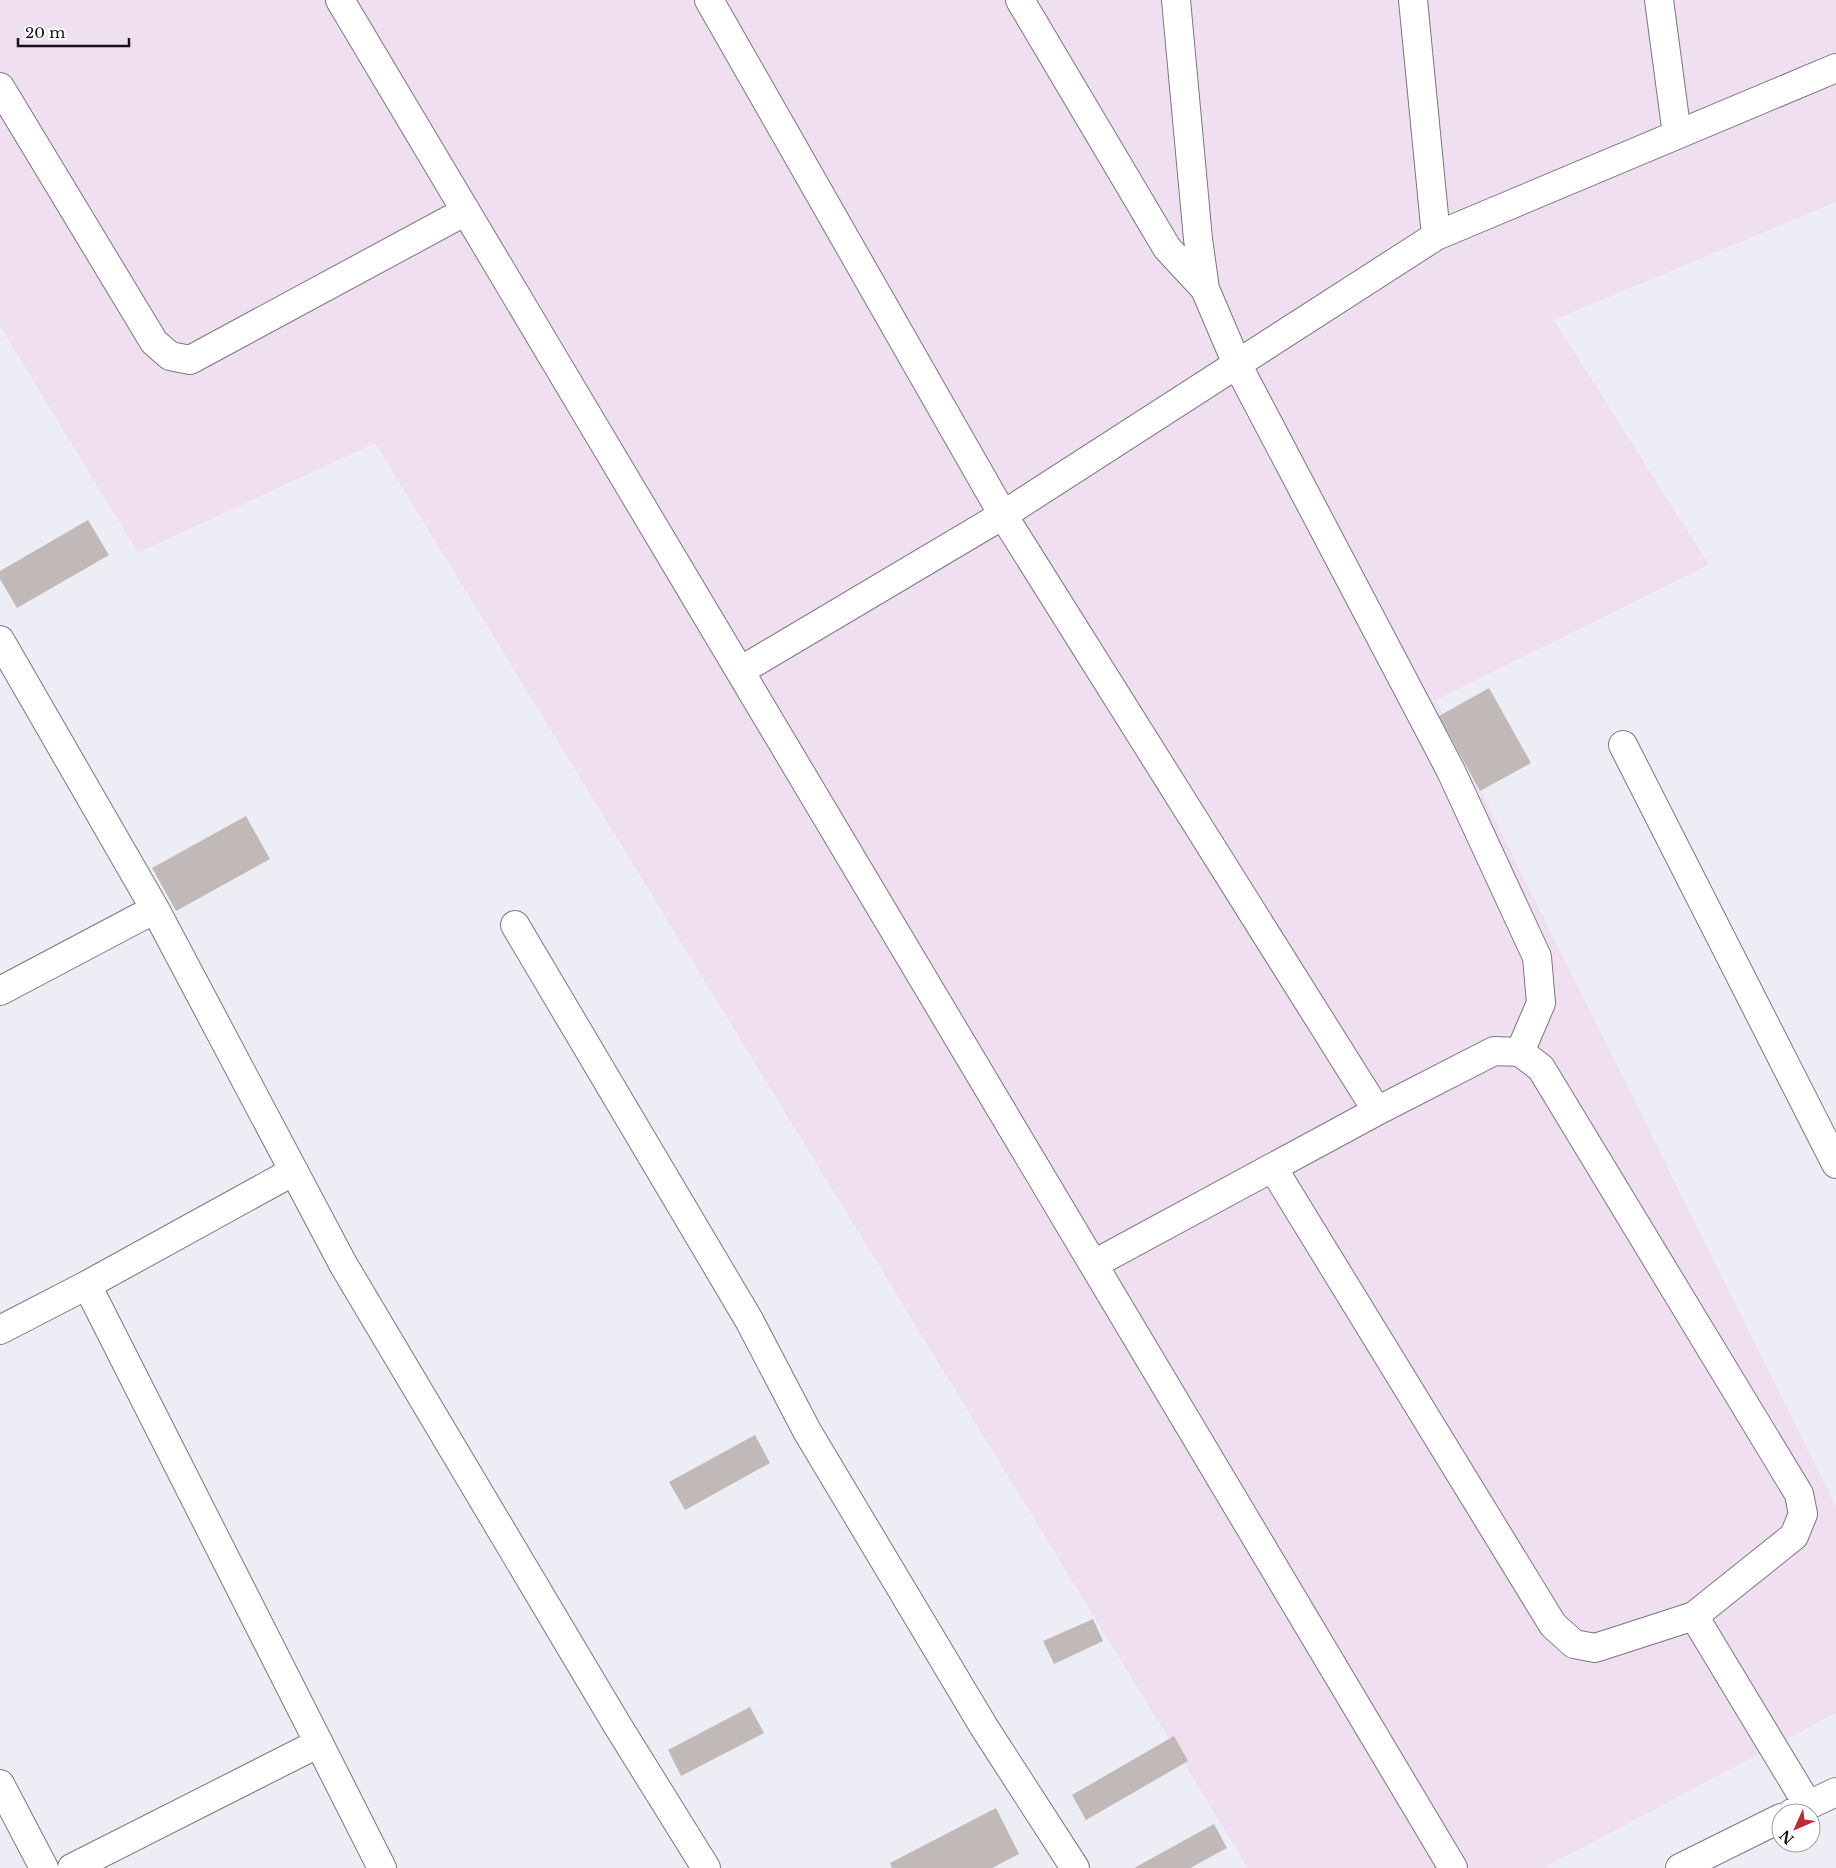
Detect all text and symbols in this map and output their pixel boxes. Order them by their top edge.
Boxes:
scale bar [18,15,129,47]
text: 20 m [25,23,65,42]
north arrow [1771,1803,1821,1853]
text: N [1776,1826,1798,1848]

